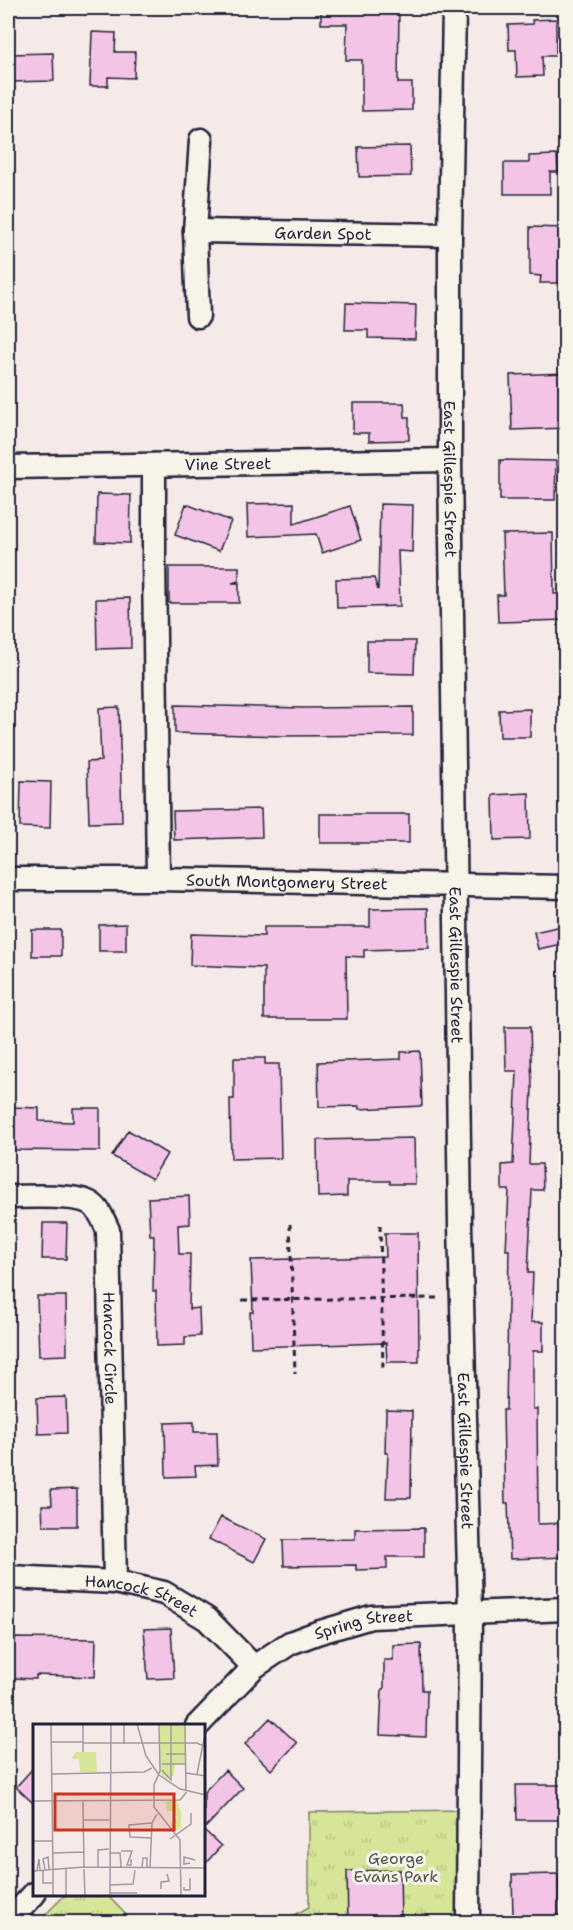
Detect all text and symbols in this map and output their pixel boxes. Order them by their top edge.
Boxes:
street label: Garden Spot [274,222,372,245]
street label: East Gillespie Street [439,400,461,558]
street label: Vine Street [185,453,271,475]
street label: South Montgomery Street [186,870,388,895]
street label: East Gillespie Street [445,886,468,1044]
street label: Hancock Circle [98,1291,121,1405]
street label: East Gillespie Street [453,1372,478,1530]
street label: Hancock Street [84,1571,201,1622]
street label: Spring Street [312,1605,413,1644]
inset map [33,1724,206,1897]
park label: George Evans Park [354,1848,438,1887]

